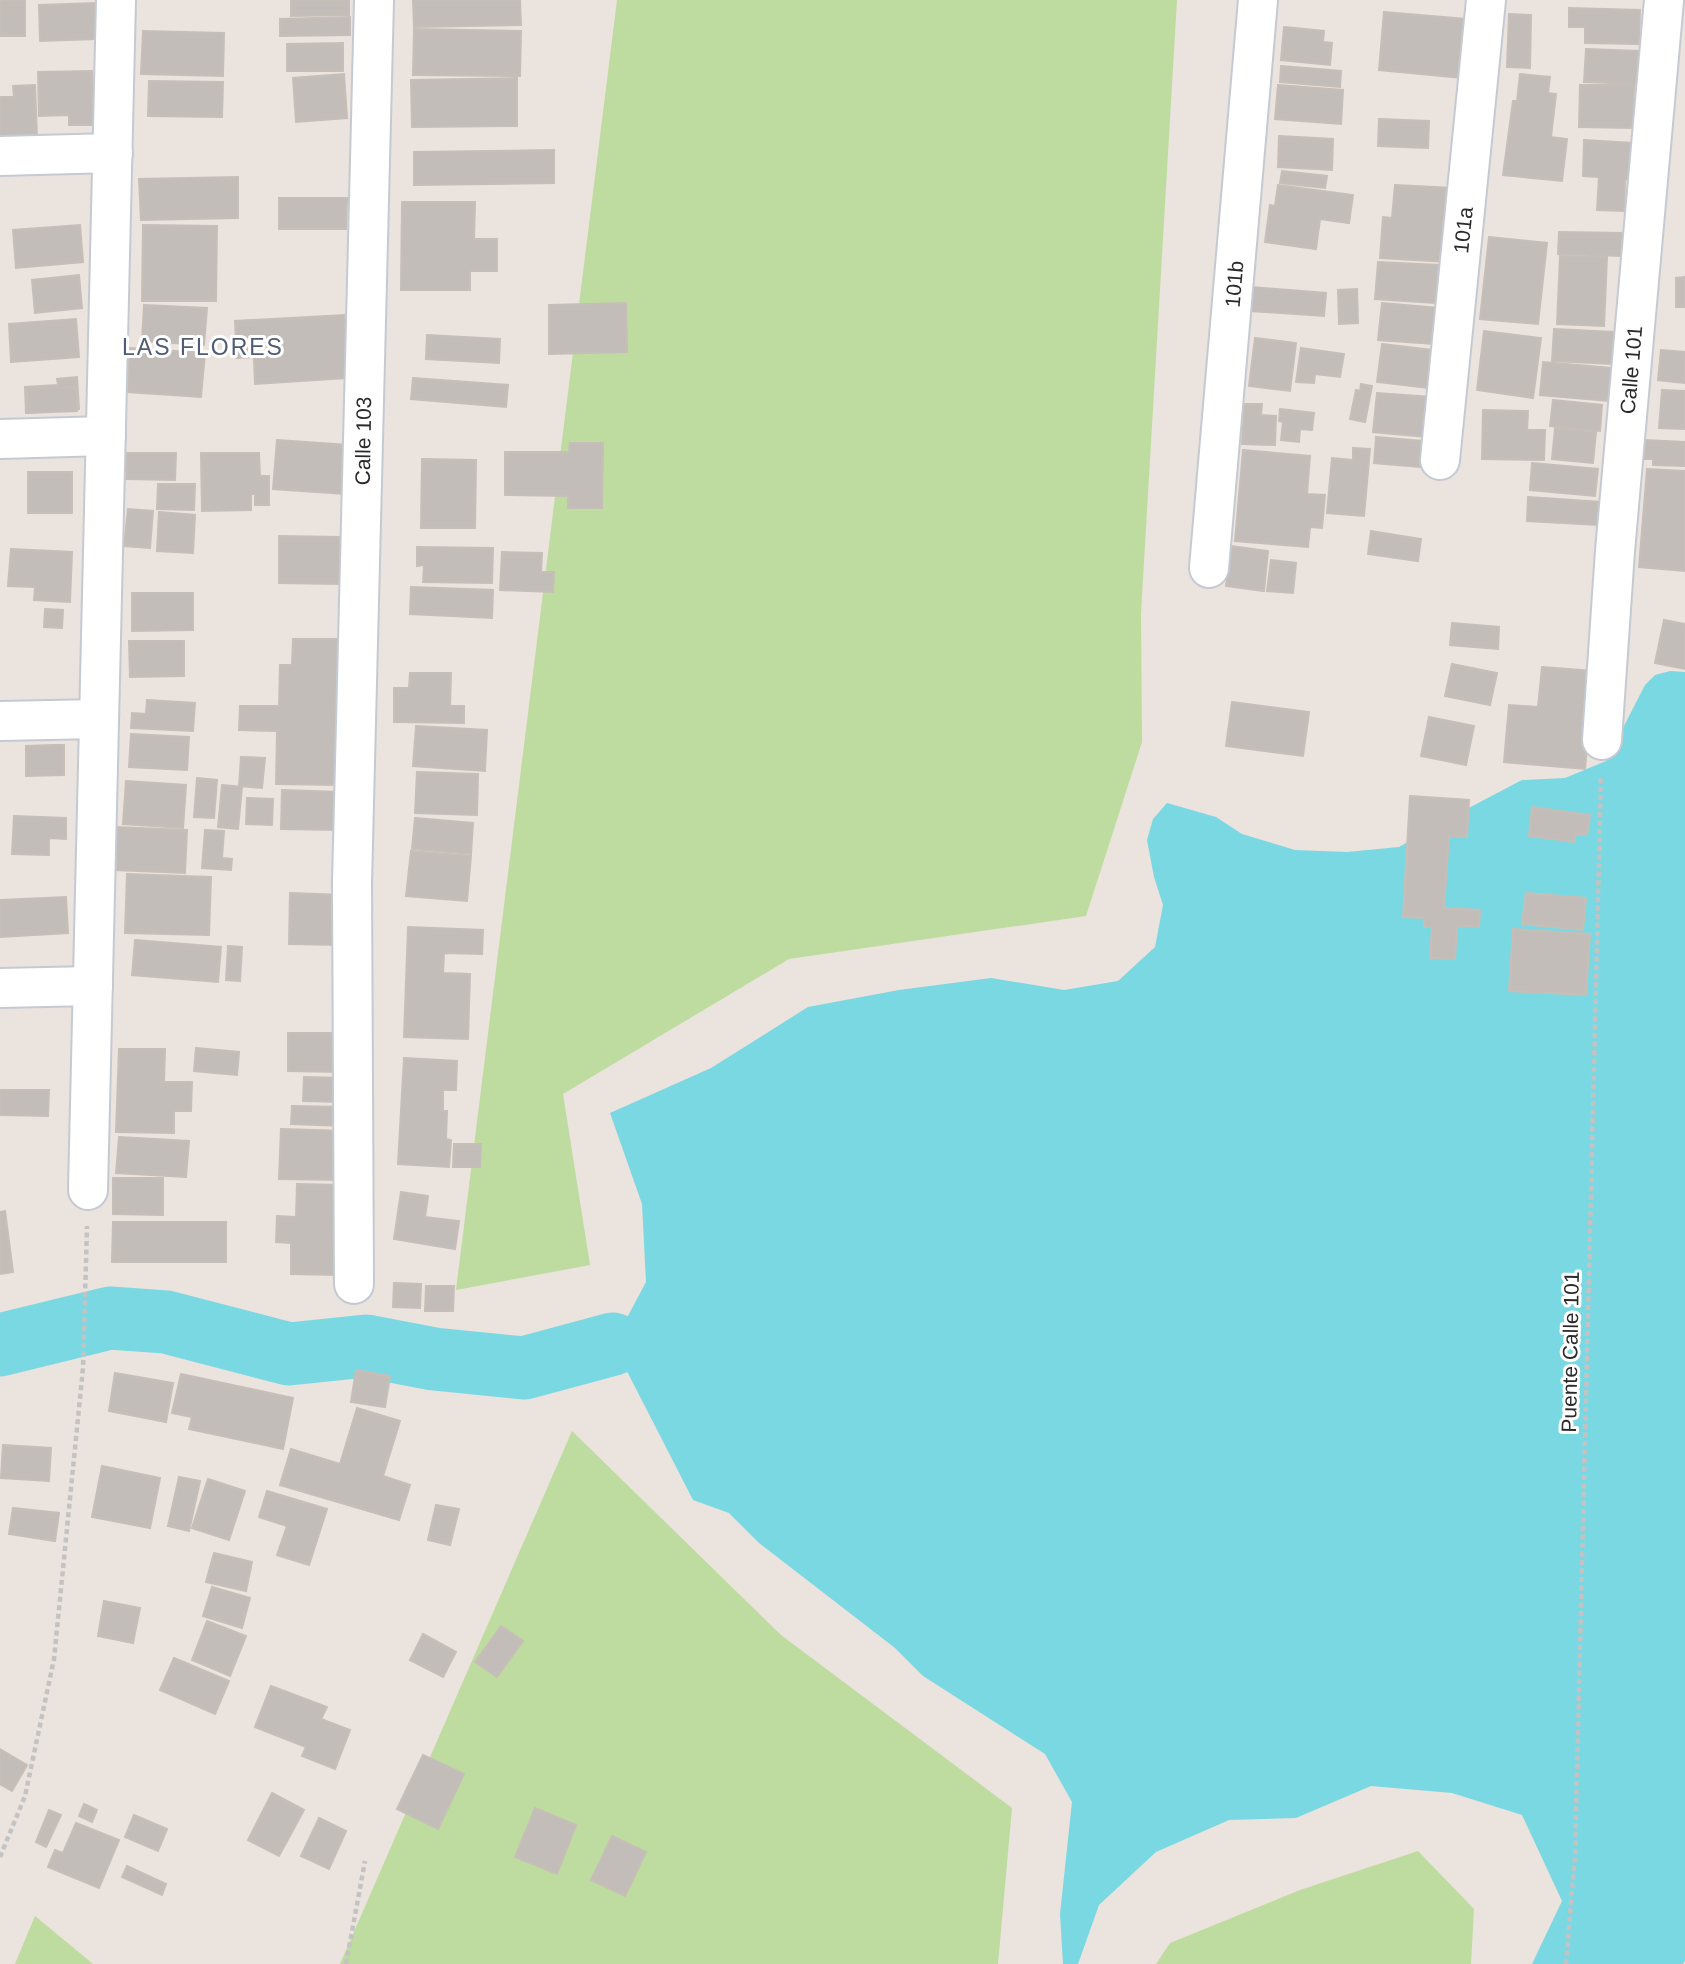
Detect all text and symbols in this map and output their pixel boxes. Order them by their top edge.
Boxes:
street label: 101a [1449,205,1477,254]
street label: 101b [1221,260,1247,308]
street label: Calle 101 [1616,325,1646,415]
district label: LAS FLORES [122,334,284,360]
street label: Calle 103 [351,396,375,486]
street label: Puente Calle 101 [1557,1271,1583,1433]

